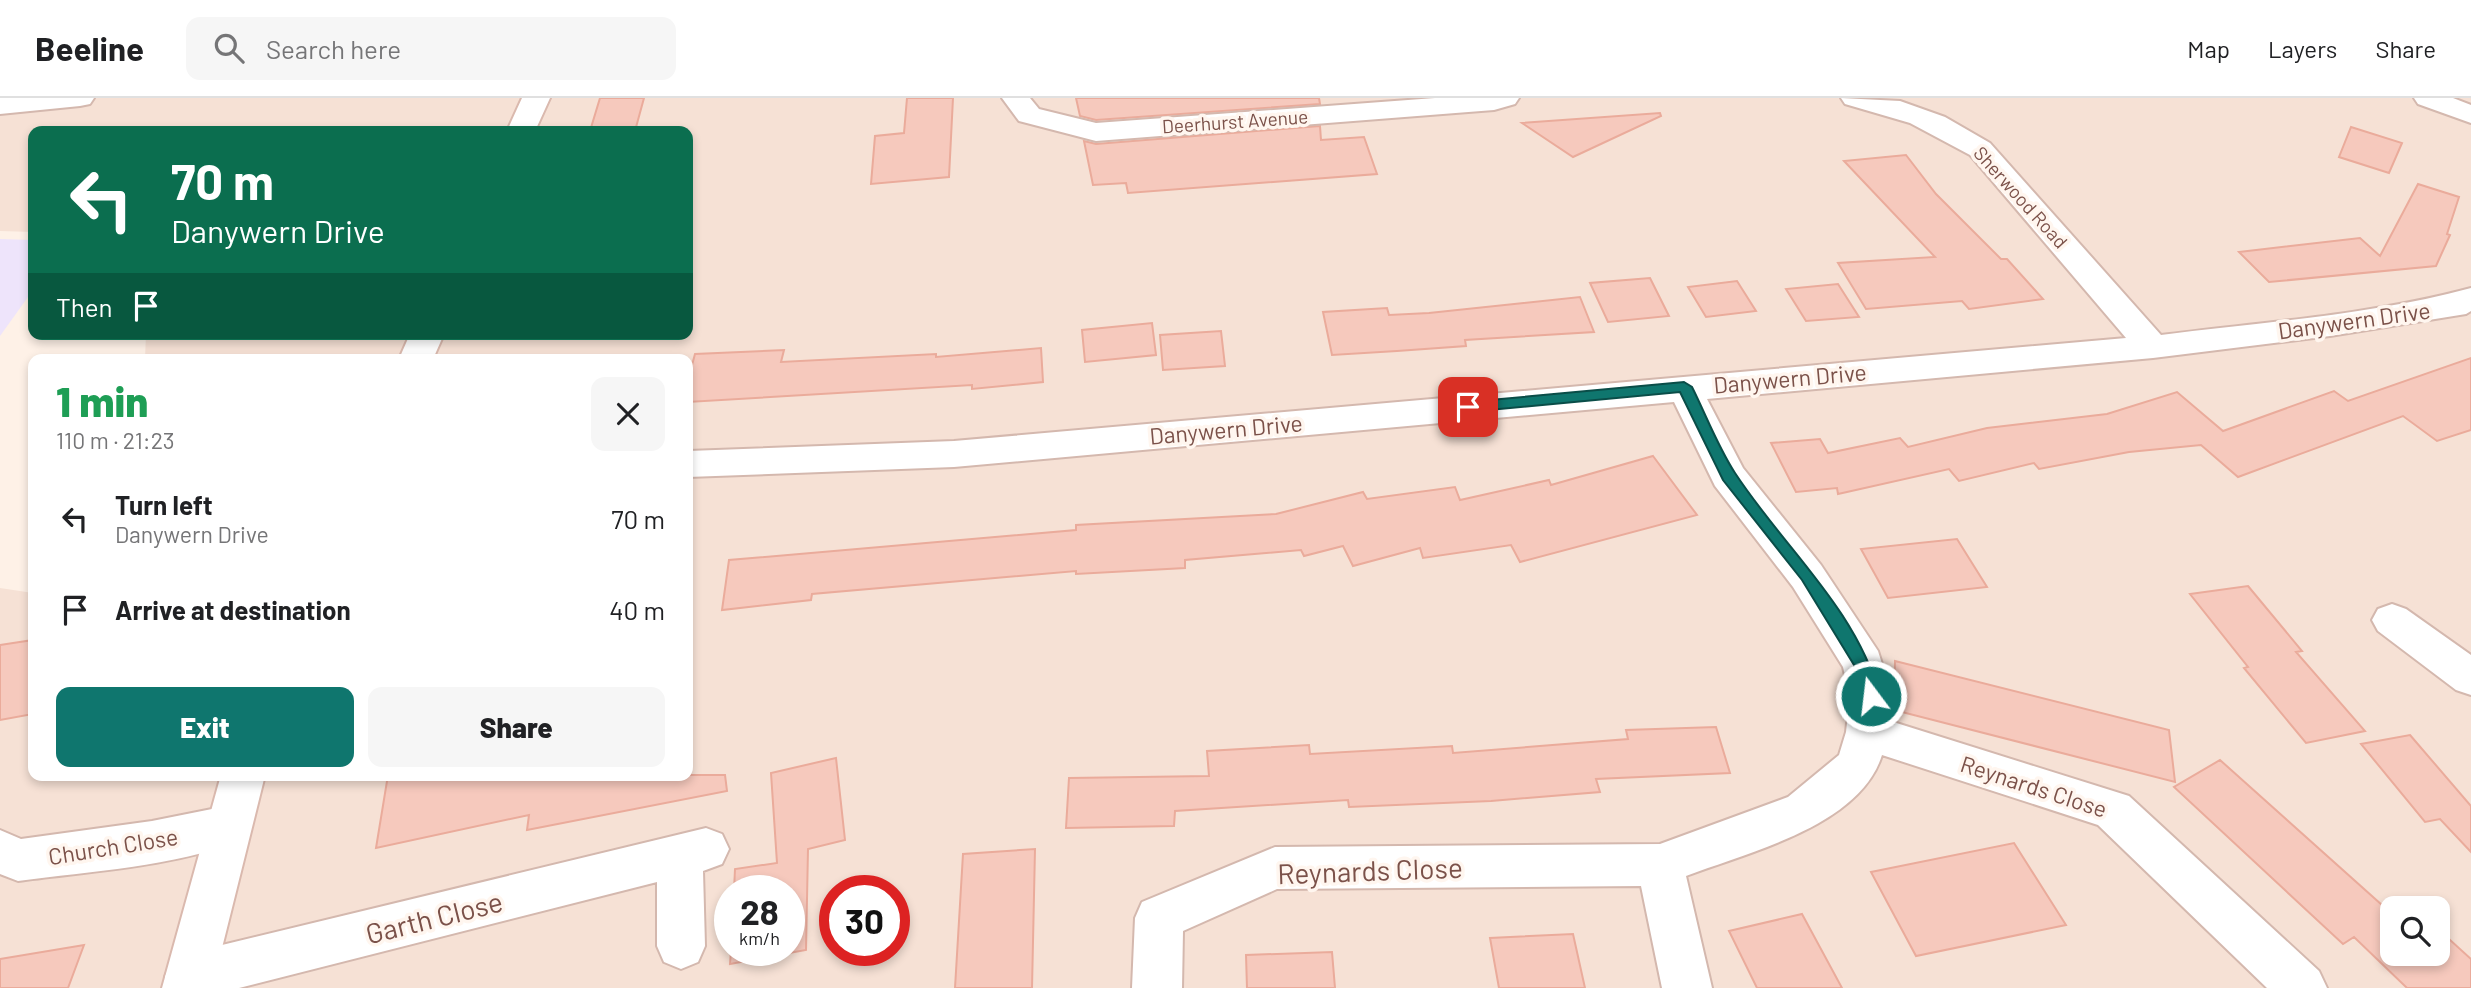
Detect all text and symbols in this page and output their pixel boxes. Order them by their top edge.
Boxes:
search box [186,17,676,80]
text: Beeline [35,28,144,68]
icon: search [210,29,248,67]
text: Search here [266,33,401,64]
text: Map [2187,34,2230,63]
text: Layers [2268,34,2337,63]
text: Share [2375,34,2436,63]
street label: Deerhurst Avenue [1161,104,1309,138]
street label: Sherwood Road [1969,141,2073,253]
text: 70 m [171,151,274,210]
icon: left [56,154,147,245]
text: Danywern Drive [171,211,385,249]
icon: arrive [127,287,165,325]
text: Then [56,291,113,322]
street label: Danywern Drive [2276,295,2432,345]
street label: Danywern Drive [1712,357,1868,399]
text: 1 min [56,375,148,425]
button: close [591,377,665,451]
pin [1438,377,1498,437]
icon: arrive [1449,388,1487,426]
street label: Danywern Drive [1148,408,1304,450]
text: 110 m · 21:23 [56,426,175,454]
text: Turn left [115,489,213,520]
icon: left [56,500,94,538]
text: 70 m [611,503,665,534]
text: Danywern Drive [115,520,269,548]
icon: arrive [56,591,94,629]
text: Arrive at destination [115,594,351,625]
text: 40 m [609,594,665,625]
position arrow [1834,659,1908,733]
button: Exit [56,687,354,767]
button: Share [368,687,665,767]
street label: Reynards Close [1957,749,2111,823]
street label: Church Close [46,822,180,870]
street label: Reynards Close [1277,850,1463,890]
speed limit sign: 30 [819,875,910,966]
street label: Garth Close [362,884,506,950]
text: 28 [740,890,779,932]
map controls [2380,896,2450,966]
button: search [2380,896,2450,966]
text: km/h [739,927,780,949]

